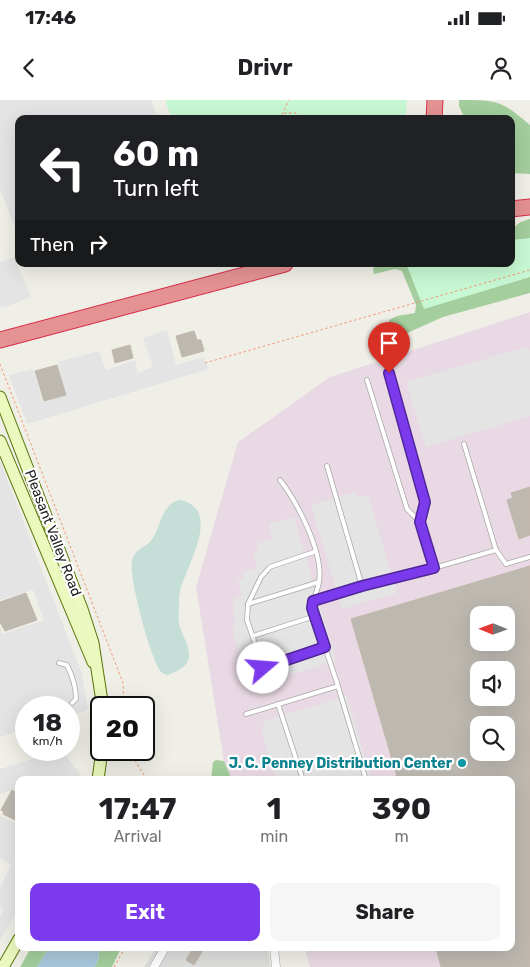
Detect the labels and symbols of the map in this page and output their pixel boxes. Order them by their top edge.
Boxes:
pin [368,322,410,373]
street label: Pleasant Valley Road [21,467,85,599]
north arrow [470,606,515,651]
position arrow [236,641,288,693]
speed limit sign: 20 [90,696,155,761]
place label: J. C. Penney Distribution Center [229,755,453,772]
marker: J. C. Penney Distribution Center [456,757,468,769]

